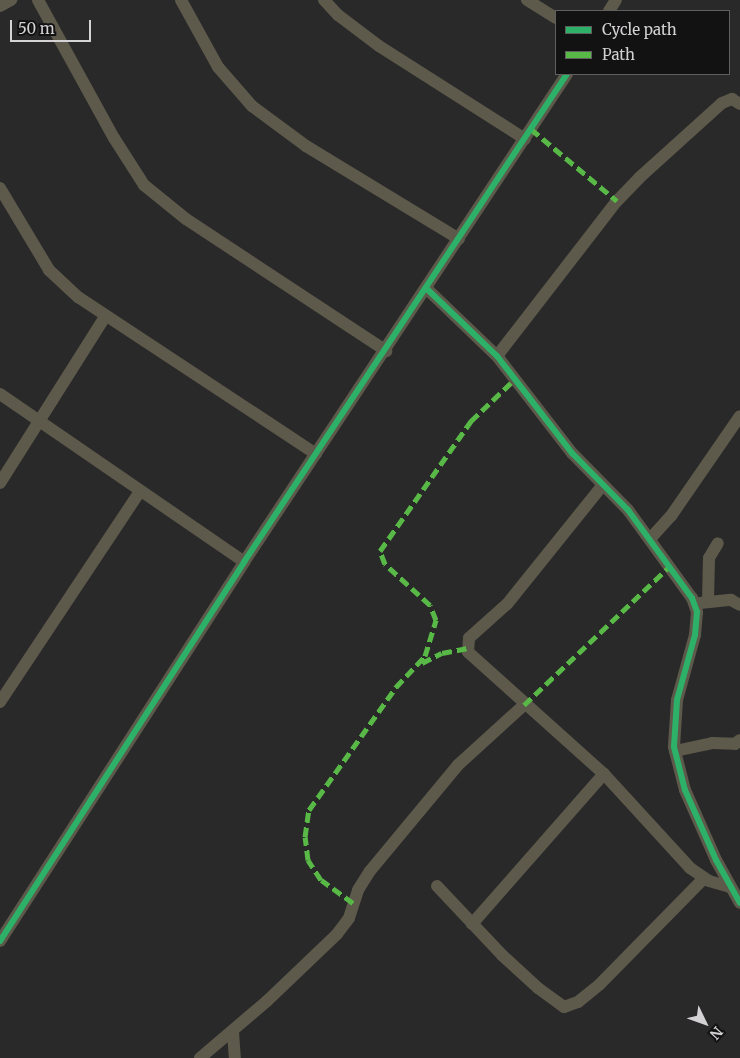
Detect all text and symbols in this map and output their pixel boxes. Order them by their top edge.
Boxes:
scale bar [12,10,94,42]
legend [555,10,730,75]
text: 50 m [18,19,55,38]
text: Cycle path [602,20,677,39]
text: Path [602,45,635,64]
north arrow [680,998,730,1048]
text: N [706,1023,727,1043]

